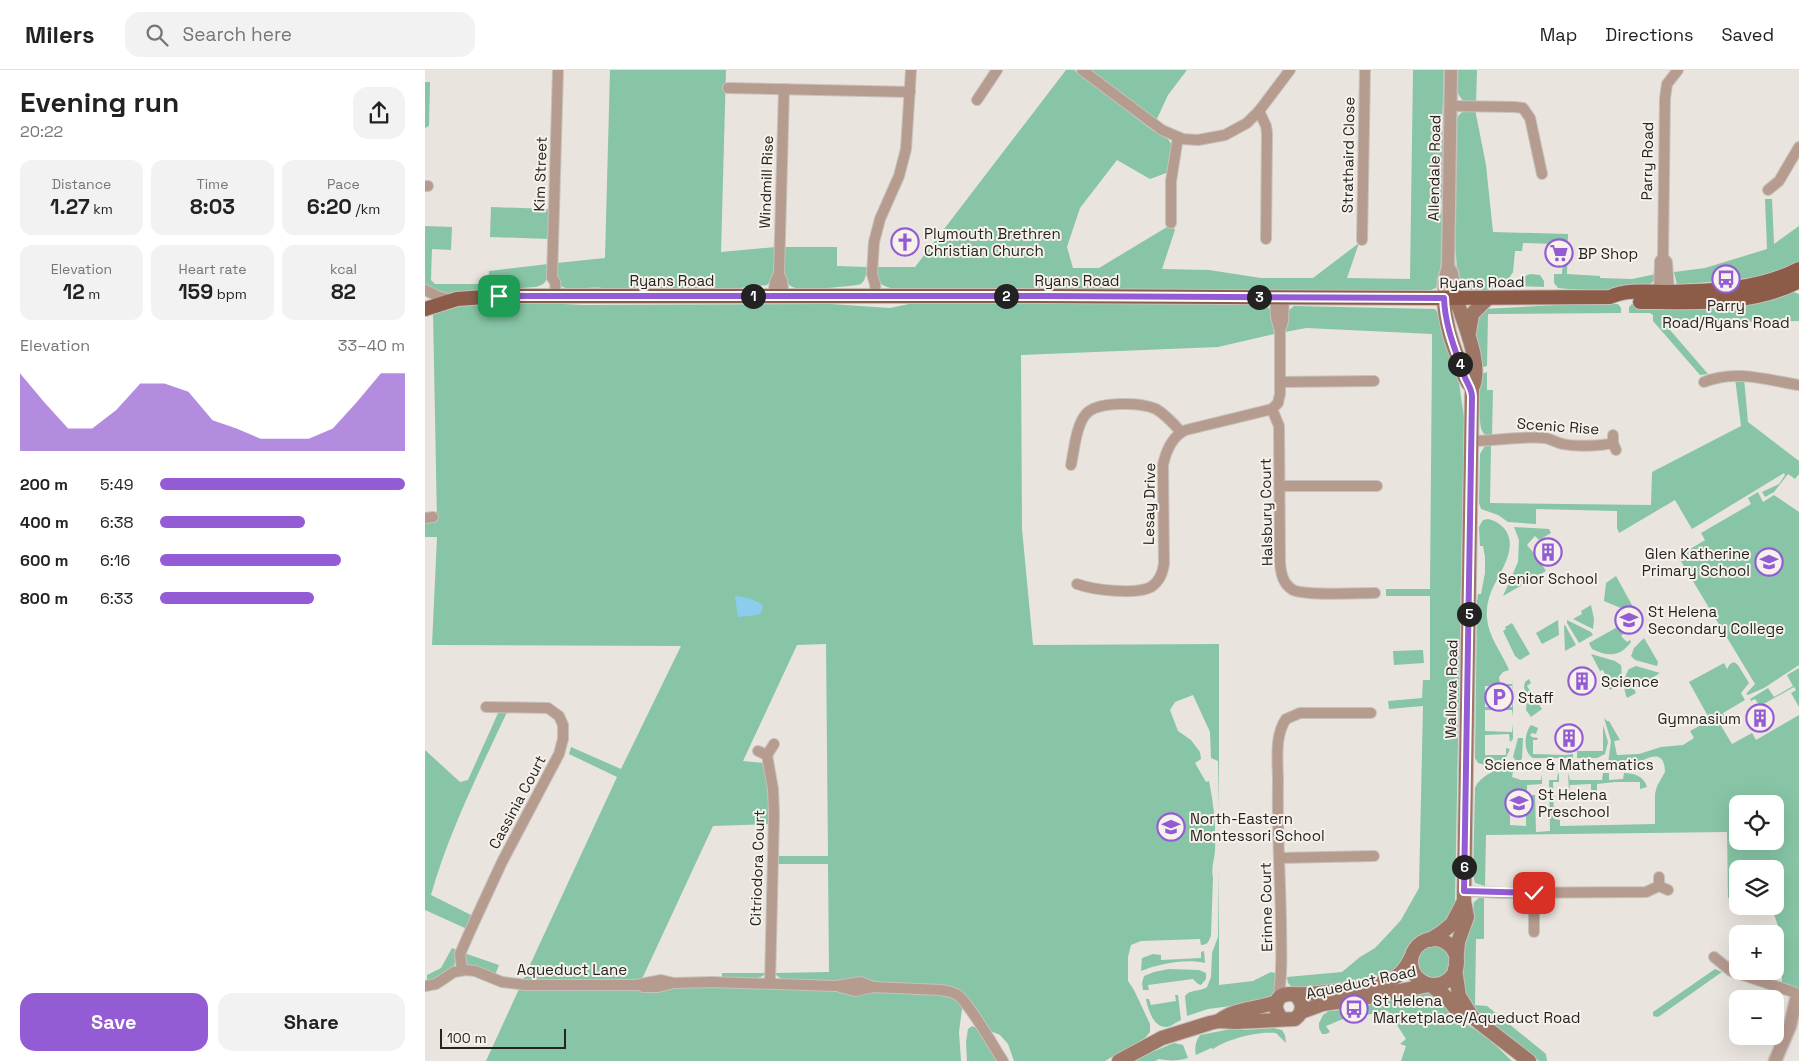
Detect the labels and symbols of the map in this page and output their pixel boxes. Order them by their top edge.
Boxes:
street label: Strathaird Close [1337,97,1359,213]
street label: Allendale Road [1424,115,1444,221]
street label: Parry Road [1637,122,1657,200]
street label: Windmill Rise [755,135,777,229]
street label: Kim Street [529,136,551,212]
place label: Plymouth Brethren Christian Church [924,224,1061,260]
church icon: Plymouth Brethren Christian Church [890,227,920,257]
supermarket icon: BP Shop [1544,238,1574,268]
place label: BP Shop [1578,244,1638,263]
bus stop icon: Parry Road/Ryans Road [1711,264,1741,294]
street label: Ryans Road [629,271,715,290]
street label: Ryans Road [1034,271,1120,290]
street label: Ryans Road [1439,272,1525,292]
pin [478,275,520,317]
pin: 1 [741,284,765,308]
pin: 2 [993,284,1019,308]
pin: 3 [1247,284,1271,310]
place label: Parry Road/Ryans Road [1662,296,1790,332]
pin: 4 [1447,352,1473,376]
street label: Scenic Rise [1516,414,1600,438]
street label: Halsbury Court [1256,458,1276,566]
street label: Lesay Drive [1139,463,1159,545]
building icon: Senior School [1533,537,1563,567]
place label: Glen Katherine Primary School [1642,544,1750,580]
school or university icon: Glen Katherine Primary School [1754,547,1784,577]
place label: Senior School [1498,569,1598,588]
pin: 5 [1457,602,1481,626]
place label: St Helena Secondary College [1648,602,1784,638]
school or university icon: St Helena Secondary College [1614,605,1644,635]
street label: Wallowa Road [1441,639,1461,739]
building icon: Science [1567,666,1597,696]
place label: Science [1601,672,1659,691]
parking icon: Staff [1484,682,1514,712]
place label: Staff [1518,688,1554,707]
building icon: Gymnasium [1745,703,1775,733]
place label: Gymnasium [1658,709,1741,728]
building icon: Science & Mathematics [1554,723,1584,753]
street label: Cassinia Court [484,752,550,852]
place label: Science & Mathematics [1484,755,1654,774]
place label: St Helena Preschool [1538,785,1610,821]
school or university icon: St Helena Preschool [1504,788,1534,818]
street label: Citriodora Court [745,809,769,926]
place label: North-Eastern Montessori School [1190,809,1325,845]
school or university icon: North-Eastern Montessori School [1156,812,1186,842]
pin: 6 [1451,854,1477,880]
street label: Erinne Court [1256,862,1276,952]
pin [1513,872,1555,914]
street label: Aqueduct Lane [517,960,627,979]
street label: Aqueduct Road [1304,961,1418,1003]
place label: St Helena Marketplace/Aqueduct Road [1373,991,1580,1027]
bus stop icon: St Helena Marketplace/Aqueduct Road [1339,994,1369,1024]
scale bar [440,1026,566,1049]

